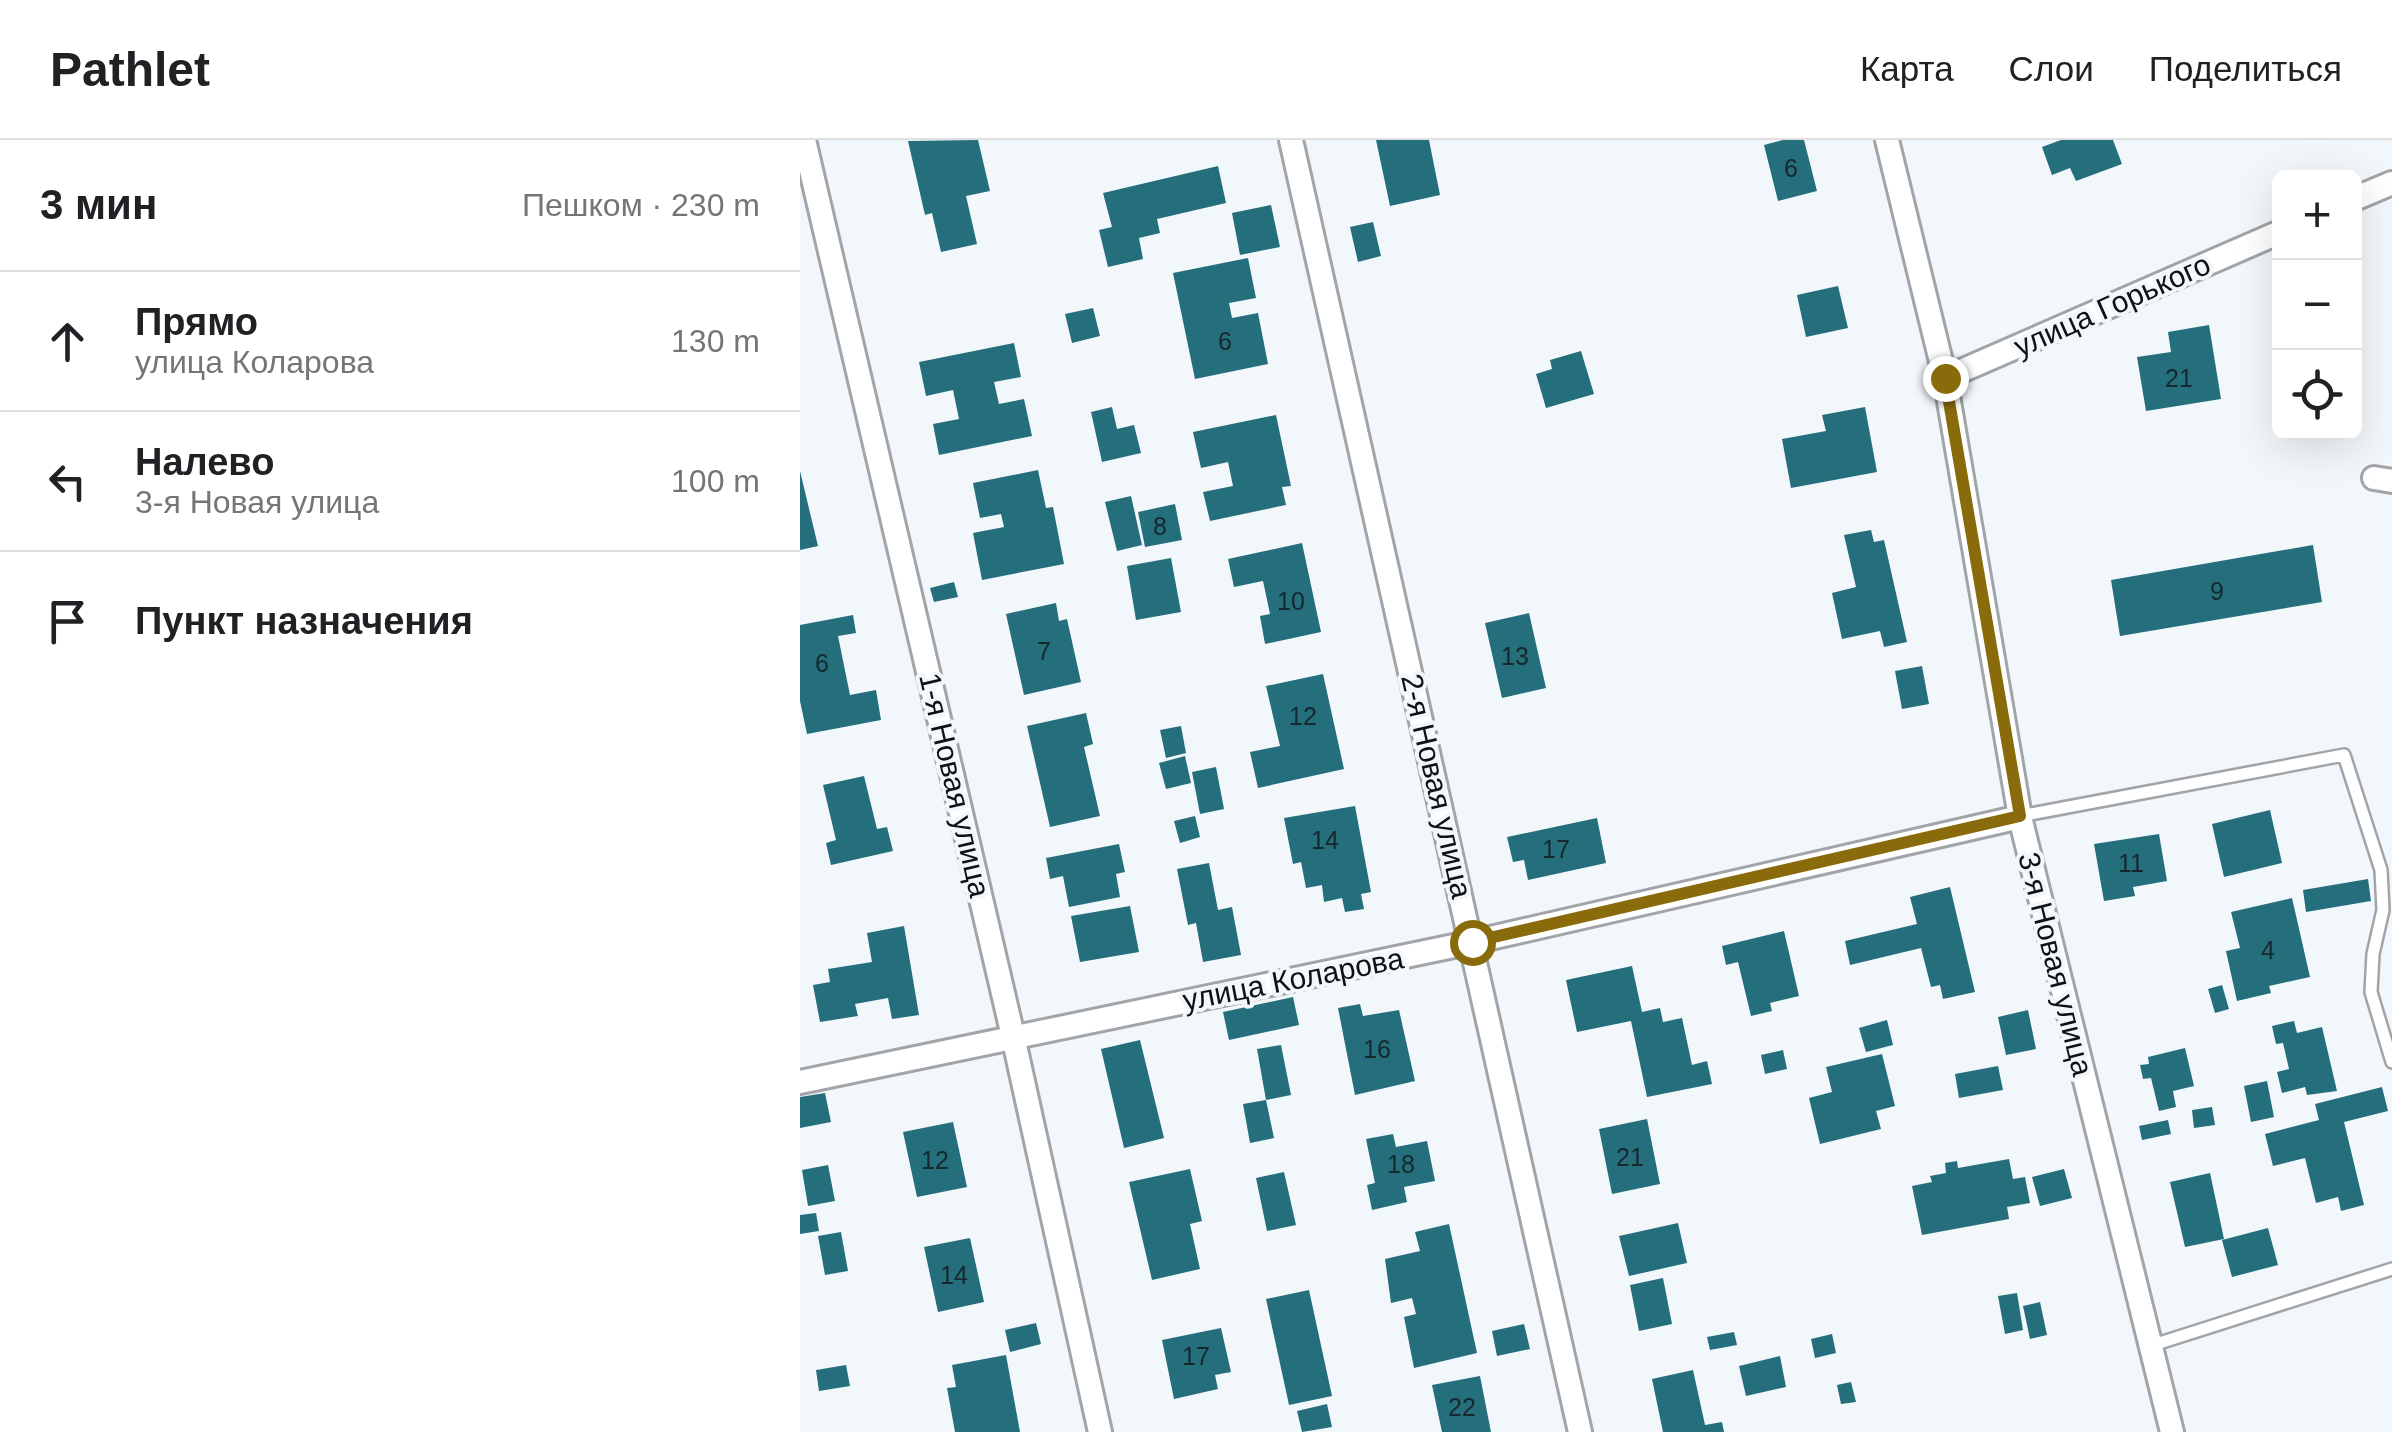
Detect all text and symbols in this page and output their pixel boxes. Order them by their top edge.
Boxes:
text: Pathlet [50,43,210,96]
text: Карта [1860,49,1954,88]
text: Слои [2009,49,2094,88]
text: Поделиться [2149,49,2342,88]
house number: 6 [1784,154,1798,182]
map controls [2272,170,2362,440]
button: + [2272,170,2362,260]
text: 3 мин [40,181,157,228]
text: Пешком · 230 m [522,187,760,223]
street label: улица Горького [2009,247,2215,363]
button: − [2272,260,2362,350]
text: Прямо [135,301,258,343]
icon: ahead [40,314,95,369]
text: 130 m [671,323,760,359]
house number: 6 [1218,327,1232,355]
text: улица Коларова [135,344,374,380]
button: locate [2272,350,2362,440]
route end [1923,356,1969,402]
house number: 21 [2165,364,2193,392]
text: Налево [135,441,274,483]
icon: left [40,454,95,509]
text: 100 m [671,463,760,499]
text: 3-я Новая улица [135,484,379,520]
house number: 8 [1153,512,1167,540]
house number: 9 [2210,577,2224,605]
house number: 10 [1277,587,1305,615]
icon: arrive [40,594,95,649]
text: Пункт назначения [135,600,473,642]
house number: 7 [1037,637,1051,665]
house number: 13 [1501,642,1529,670]
house number: 6 [815,649,829,677]
street label: 1-я Новая улица [913,670,997,901]
street label: 2-я Новая улица [1395,671,1479,902]
house number: 12 [1289,702,1317,730]
house number: 14 [1311,826,1339,854]
house number: 17 [1542,835,1570,863]
street label: 3-я Новая улица [2012,849,2100,1079]
house number: 11 [2118,849,2144,877]
route start [1450,920,1496,966]
house number: 4 [2261,936,2275,964]
street label: улица Коларова [1180,941,1406,1017]
house number: 16 [1363,1035,1391,1063]
house number: 21 [1616,1143,1644,1171]
house number: 12 [921,1146,949,1174]
house number: 18 [1387,1150,1415,1178]
house number: 14 [940,1261,968,1289]
house number: 17 [1182,1342,1210,1370]
house number: 22 [1448,1393,1476,1421]

